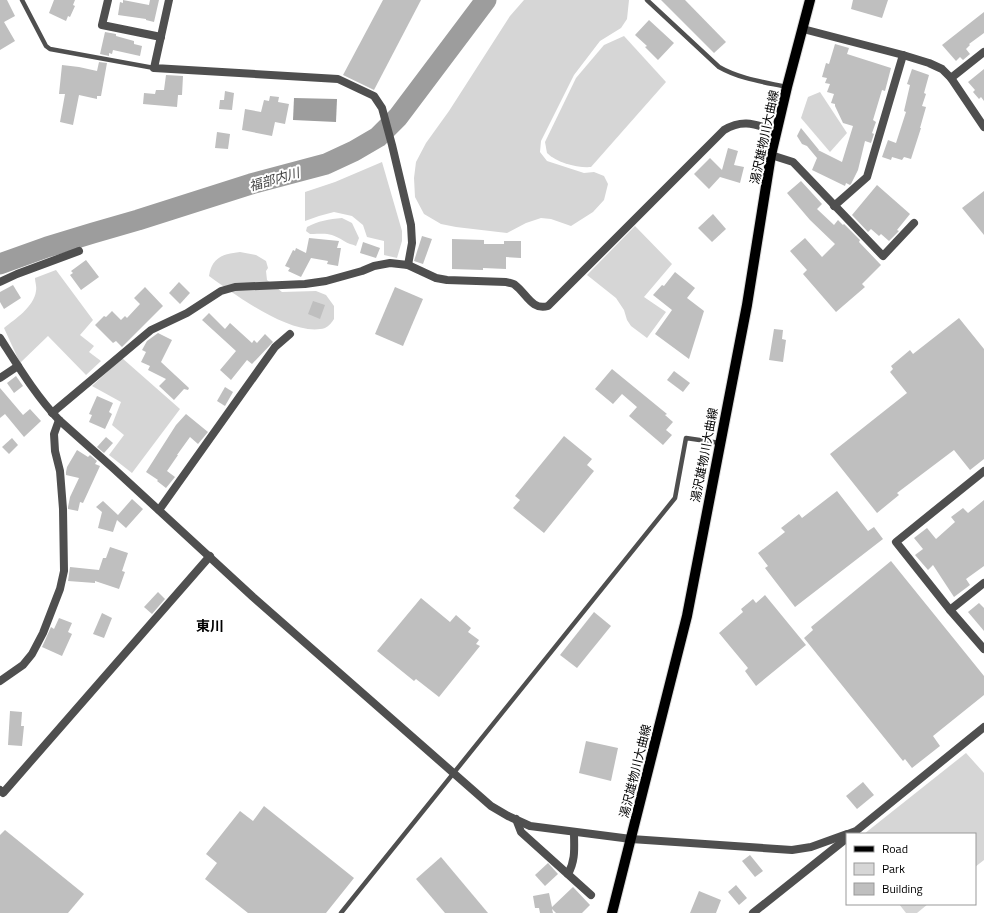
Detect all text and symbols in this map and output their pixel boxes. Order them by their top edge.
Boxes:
street label: 湯沢雄物川大曲線 [745,88,783,186]
water label: 福部内川 [246,162,304,196]
street label: 湯沢雄物川大曲線 [686,406,722,504]
district label: 東川 [196,615,224,636]
street label: 湯沢雄物川大曲線 [614,722,656,820]
legend [846,833,976,905]
text: Road [882,839,908,858]
text: Park [882,859,905,878]
text: Building [882,879,923,898]

